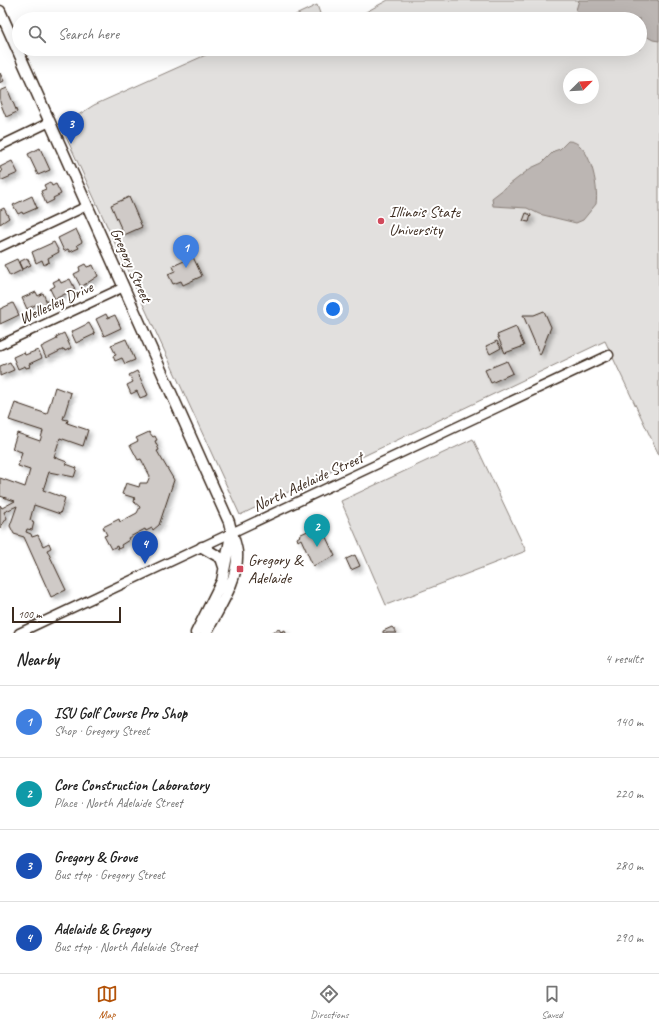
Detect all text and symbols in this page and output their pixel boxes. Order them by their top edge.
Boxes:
search box [12,12,647,56]
icon: search [26,23,48,45]
text: Search here [58,25,119,44]
north arrow [563,68,599,104]
pin: 3 [58,111,84,144]
place label: Illinois State University [389,202,462,240]
marker: Illinois State University [376,216,386,226]
street label: Gregory Street [106,225,157,307]
pin: 1 [173,235,199,268]
street label: Wellesley Drive [16,276,98,329]
your location [323,299,343,319]
street label: North Adelaide Street [250,447,369,516]
pin: 2 [304,514,330,547]
pin: 4 [132,531,158,564]
place label: Gregory & Adelaide [248,550,304,588]
marker: Gregory & Adelaide [235,564,245,574]
scale bar [12,605,121,624]
text: 100 m [18,607,42,621]
text: Nearby [16,649,59,670]
text: 4 results [605,651,643,667]
text: ISU Golf Course Pro Shop [54,704,187,723]
text: 1 [26,714,32,730]
text: 140 m [615,714,643,730]
text: Shop · Gregory Street [54,723,150,739]
text: Core Construction Laboratory [54,776,209,795]
text: 2 [26,786,32,802]
text: 220 m [615,786,643,802]
text: Place · North Adelaide Street [54,795,182,811]
text: Gregory & Grove [54,848,137,867]
text: 3 [26,858,32,874]
text: 280 m [615,858,643,874]
text: Bus stop · Gregory Street [54,867,165,883]
text: Adelaide & Gregory [54,920,150,939]
text: 4 [26,930,32,946]
text: 290 m [615,930,643,946]
text: Bus stop · North Adelaide Street [54,939,197,955]
tab: Map [96,983,118,1021]
tab: Directions [310,983,349,1021]
tab: Saved [541,983,563,1021]

